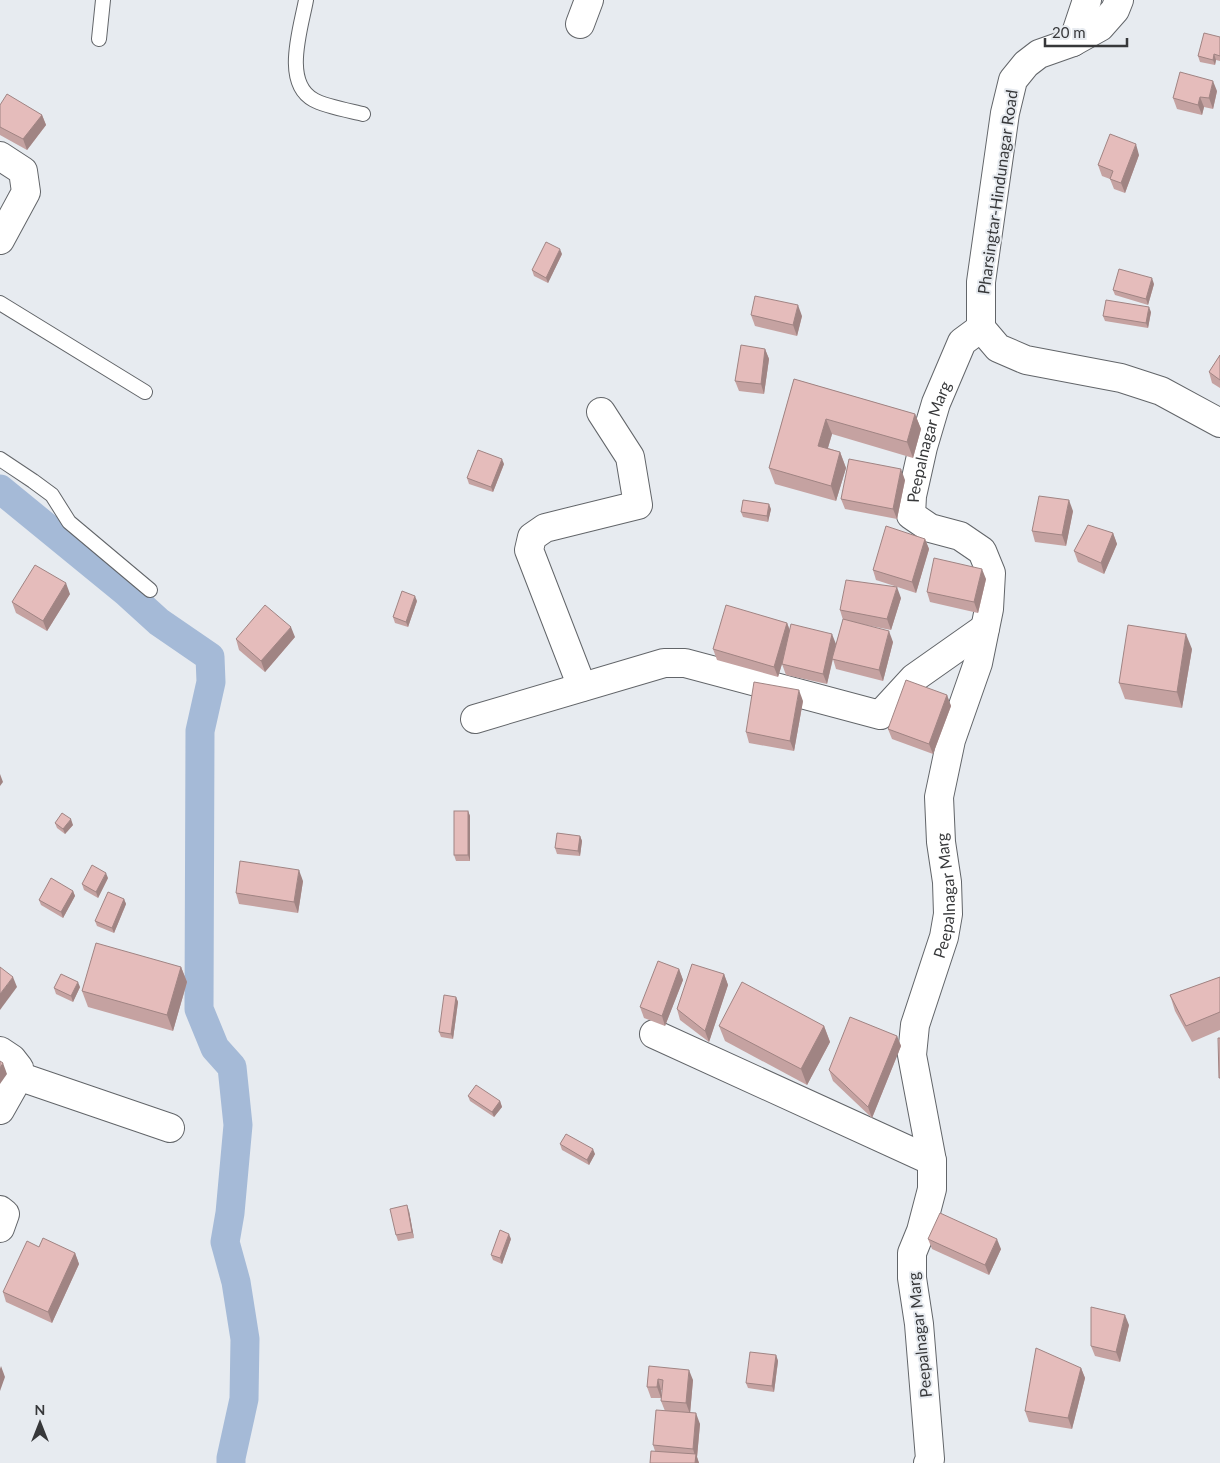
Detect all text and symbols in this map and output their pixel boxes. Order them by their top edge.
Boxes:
scale bar [1045,15,1128,47]
text: 20 m [1052,23,1086,41]
street label: Pharsingtar-Hindunagar Road [973,89,1021,295]
street label: Peepalnagar Marg [902,378,954,503]
street label: Peepalnagar Marg [928,833,958,960]
street label: Peepalnagar Marg [903,1271,935,1399]
north arrow [15,1398,65,1448]
text: N [35,1401,45,1418]

